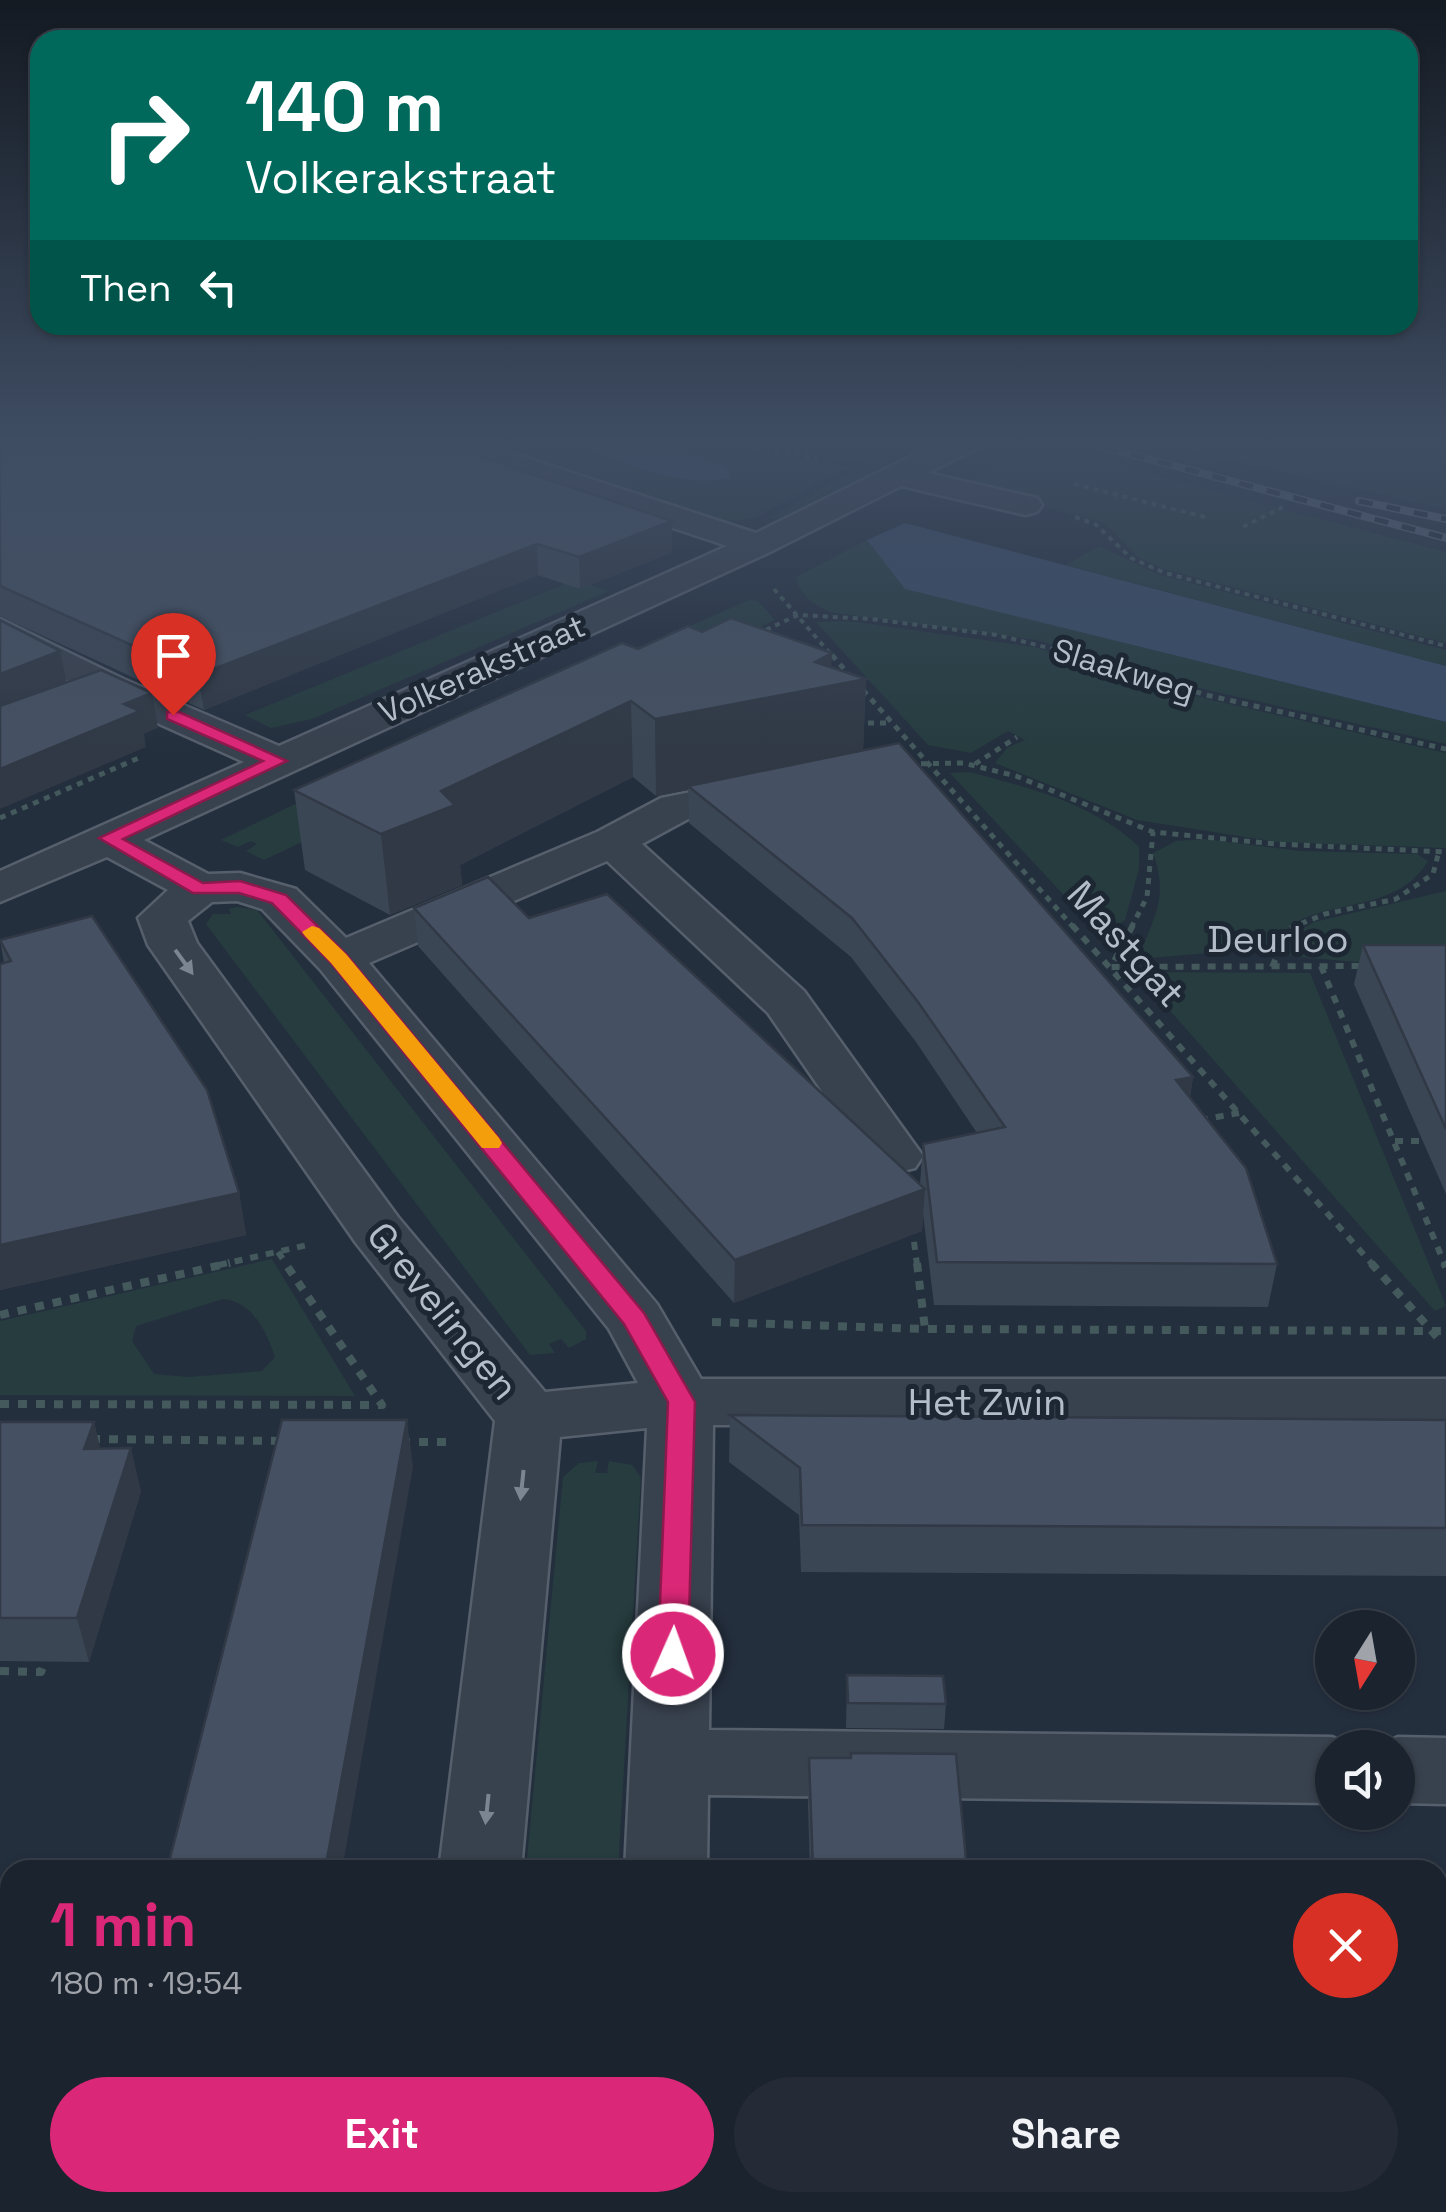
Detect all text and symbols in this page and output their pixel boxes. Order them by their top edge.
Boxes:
text: 140 m [245,62,444,151]
icon: right [80,70,210,200]
text: Volkerakstraat [245,149,557,206]
icon: left [191,260,246,315]
text: Then [80,264,171,312]
street label: Volkerakstraat [373,606,591,732]
pin [131,613,216,716]
icon: arrive [146,628,201,683]
street label: Slaakweg [1048,629,1200,711]
street label: Mastgat [1057,871,1195,1017]
street label: Deurloo [1207,915,1349,963]
one-way arrow [174,949,194,975]
street label: Grevelingen [357,1212,529,1410]
street label: Het Zwin [908,1378,1066,1426]
one-way arrow [514,1470,530,1502]
position arrow [621,1602,725,1706]
north arrow [1315,1610,1415,1710]
map controls [1315,1610,1415,1830]
button: sound [1315,1730,1415,1830]
one-way arrow [479,1793,495,1825]
text: 1 min [50,1887,197,1964]
button: close [1293,1893,1398,1998]
text: 180 m · 19:54 [50,1963,242,2003]
button: Exit [50,2077,714,2192]
button: Share [734,2077,1398,2192]

